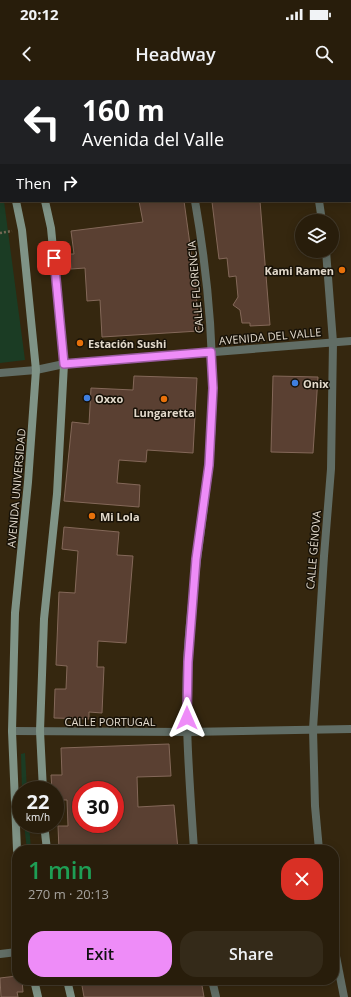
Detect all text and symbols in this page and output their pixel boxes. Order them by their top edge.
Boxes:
text: 20:12 [20,4,59,24]
text: Headway [135,42,216,66]
icon: back [16,43,38,65]
icon: search [313,43,335,65]
text: 160 m [82,91,165,129]
icon: left [16,96,68,148]
text: Avenida del Valle [82,127,224,151]
icon: right [59,172,81,194]
text: Then [16,173,51,193]
map controls [295,214,339,258]
button: layers [295,214,339,258]
street label: CALLE FLORENCIA [183,240,207,334]
pin [37,241,71,275]
icon: arrive [43,247,65,269]
place label: Kami Ramen [265,263,334,278]
marker: Kami Ramen [337,265,347,275]
street label: AVENIDA DEL VALLE [218,324,322,348]
place label: Estación Sushi [88,336,166,351]
marker: Estación Sushi [75,338,85,348]
place label: Onix [303,376,329,391]
marker: Onix [290,378,300,388]
place label: Oxxo [95,391,123,406]
marker: Oxxo [82,393,92,403]
marker: Lungaretta [159,394,169,404]
place label: Lungaretta [133,405,195,420]
street label: AVENIDA UNIVERSIDAD [3,428,29,548]
place label: Mi Lola [100,509,140,524]
street label: CALLE GÉNOVA [302,510,324,590]
marker: Mi Lola [87,511,97,521]
position arrow [166,697,208,739]
street label: CALLE PORTUGAL [64,714,156,729]
speed limit sign: 30 [72,781,124,833]
text: 22 [27,788,49,815]
text: km/h [26,810,50,824]
text: 1 min [28,853,93,886]
button: close [281,858,323,900]
text: 270 m · 20:13 [28,885,109,903]
button: Exit [28,931,172,977]
button: Share [180,931,323,977]

